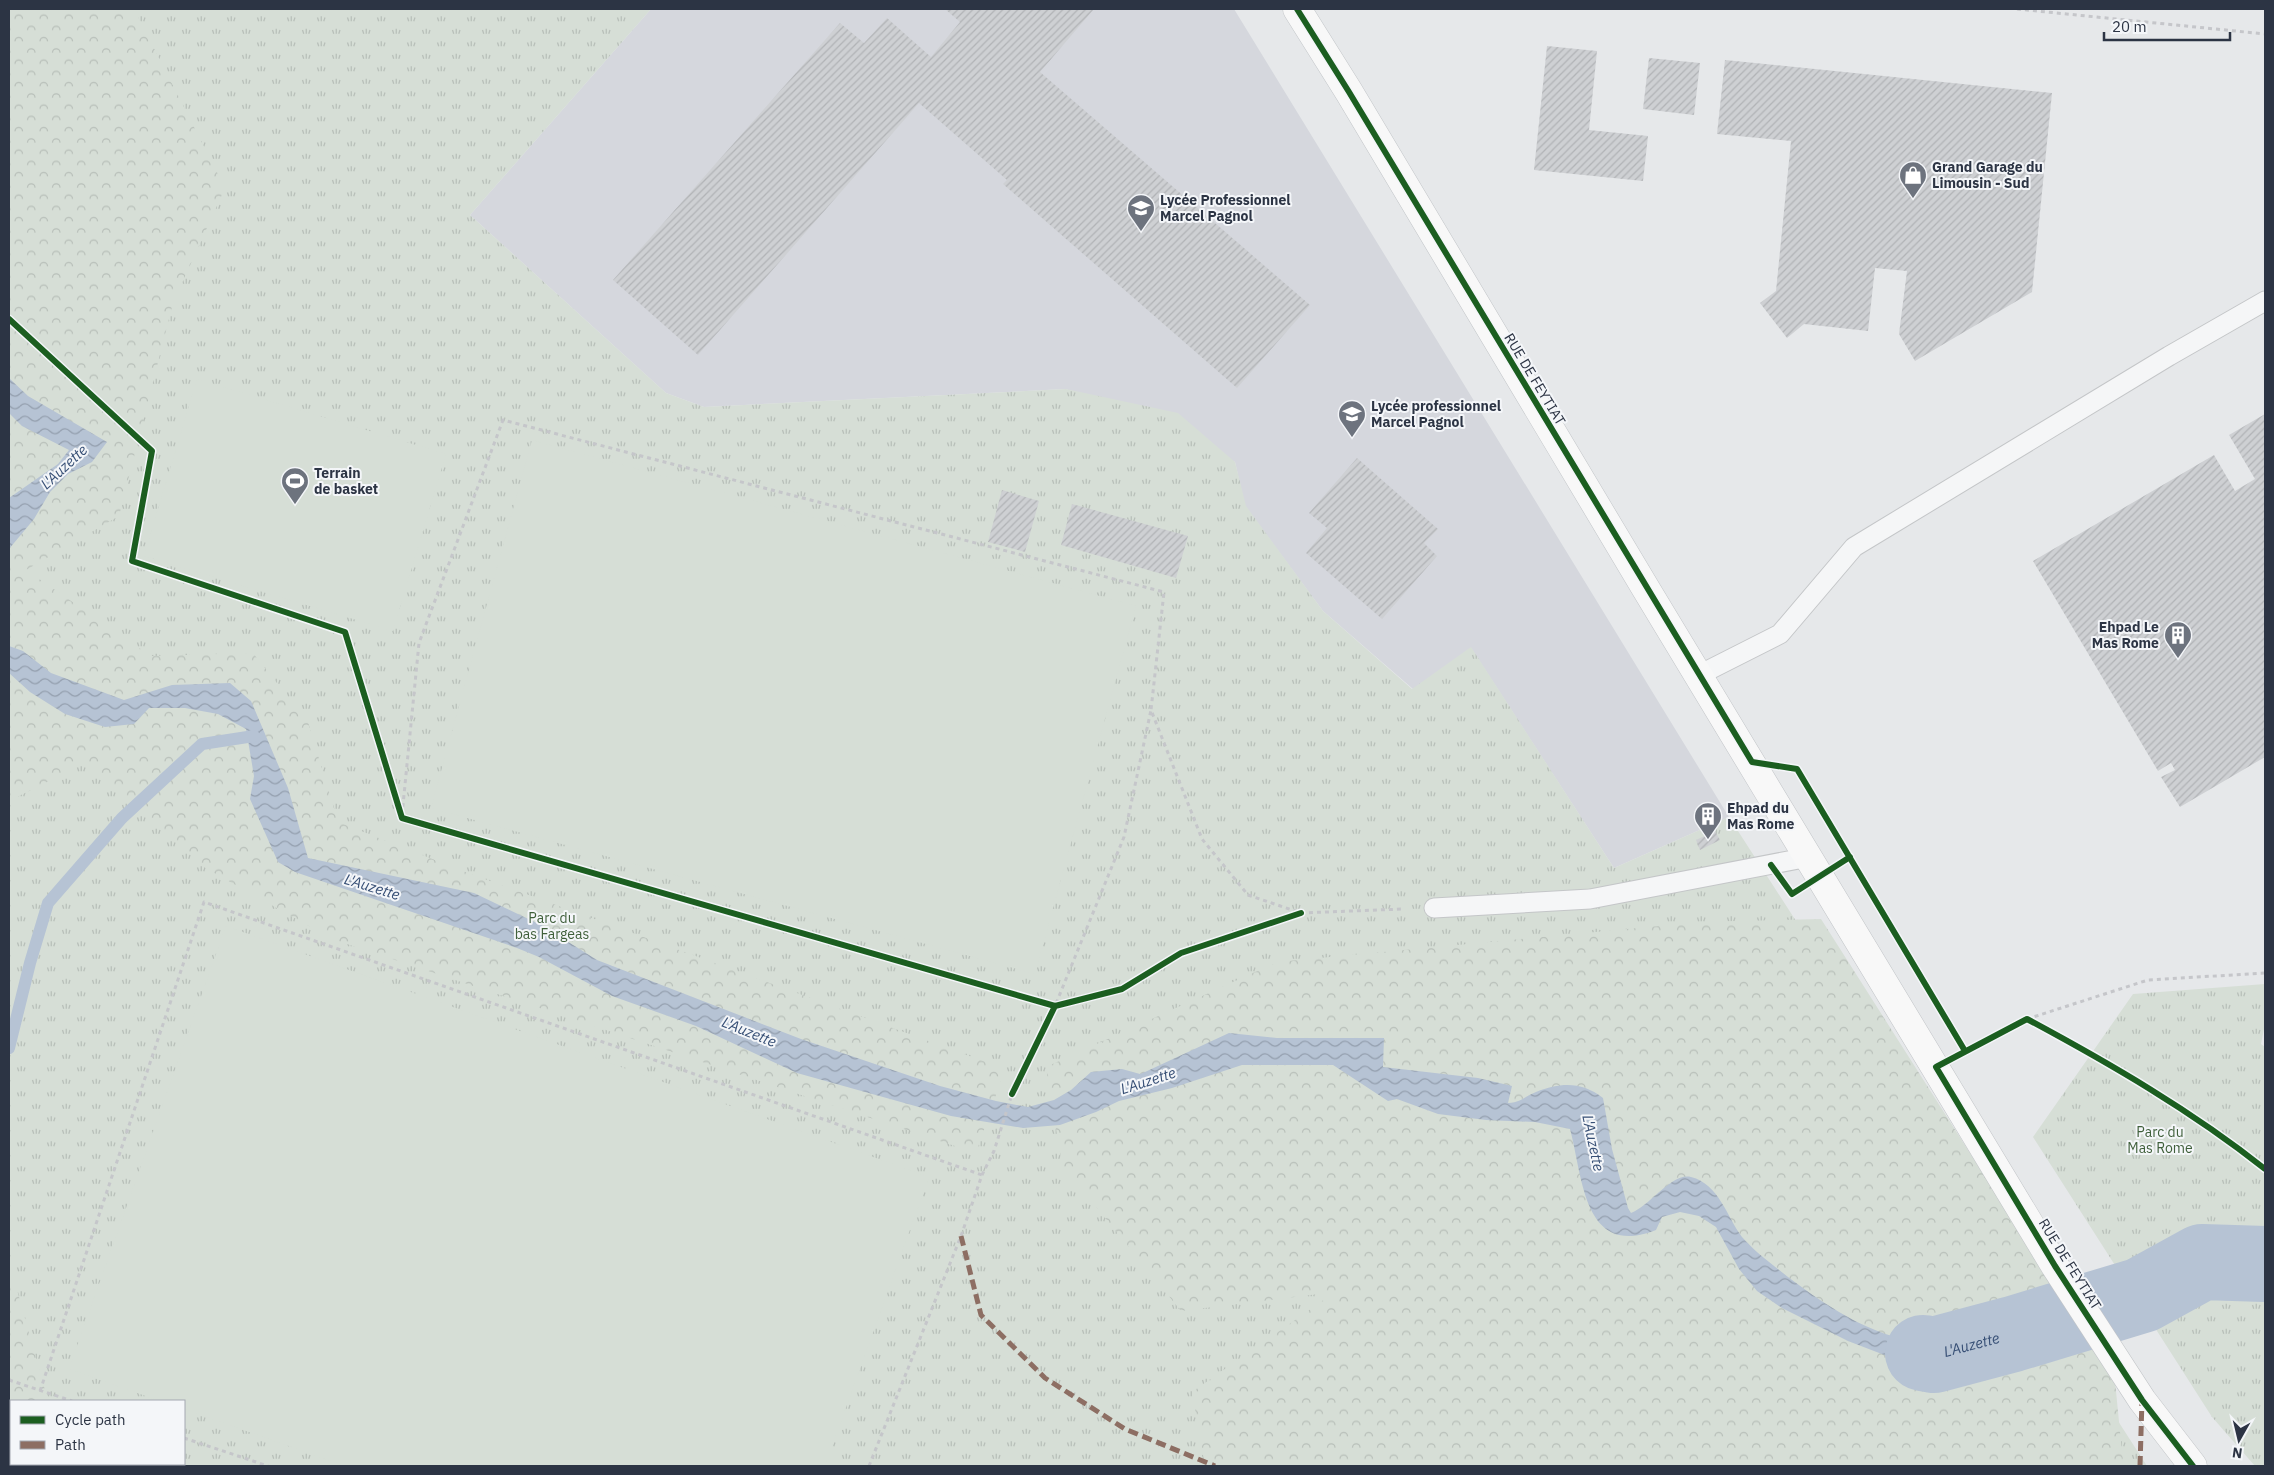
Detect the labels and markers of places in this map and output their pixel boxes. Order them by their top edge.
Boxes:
place label: Grand Garage du Limousin - Sud [1932,158,2043,192]
shop icon: Grand Garage du Limousin - Sud [1898,160,1928,199]
place label: Lycée Professionnel Marcel Pagnol [1160,191,1291,225]
school or university icon: Lycée Professionnel Marcel Pagnol [1126,193,1156,232]
place label: Lycée professionnel Marcel Pagnol [1371,397,1501,431]
school or university icon: Lycée professionnel Marcel Pagnol [1337,399,1367,438]
place label: Terrain de basket [314,464,378,498]
sports icon: Terrain de basket [280,466,310,505]
place label: Ehpad Le Mas Rome [2092,618,2159,652]
building icon: Ehpad Le Mas Rome [2163,620,2193,659]
place label: Ehpad du Mas Rome [1727,799,1794,833]
building icon: Ehpad du Mas Rome [1693,801,1723,840]

